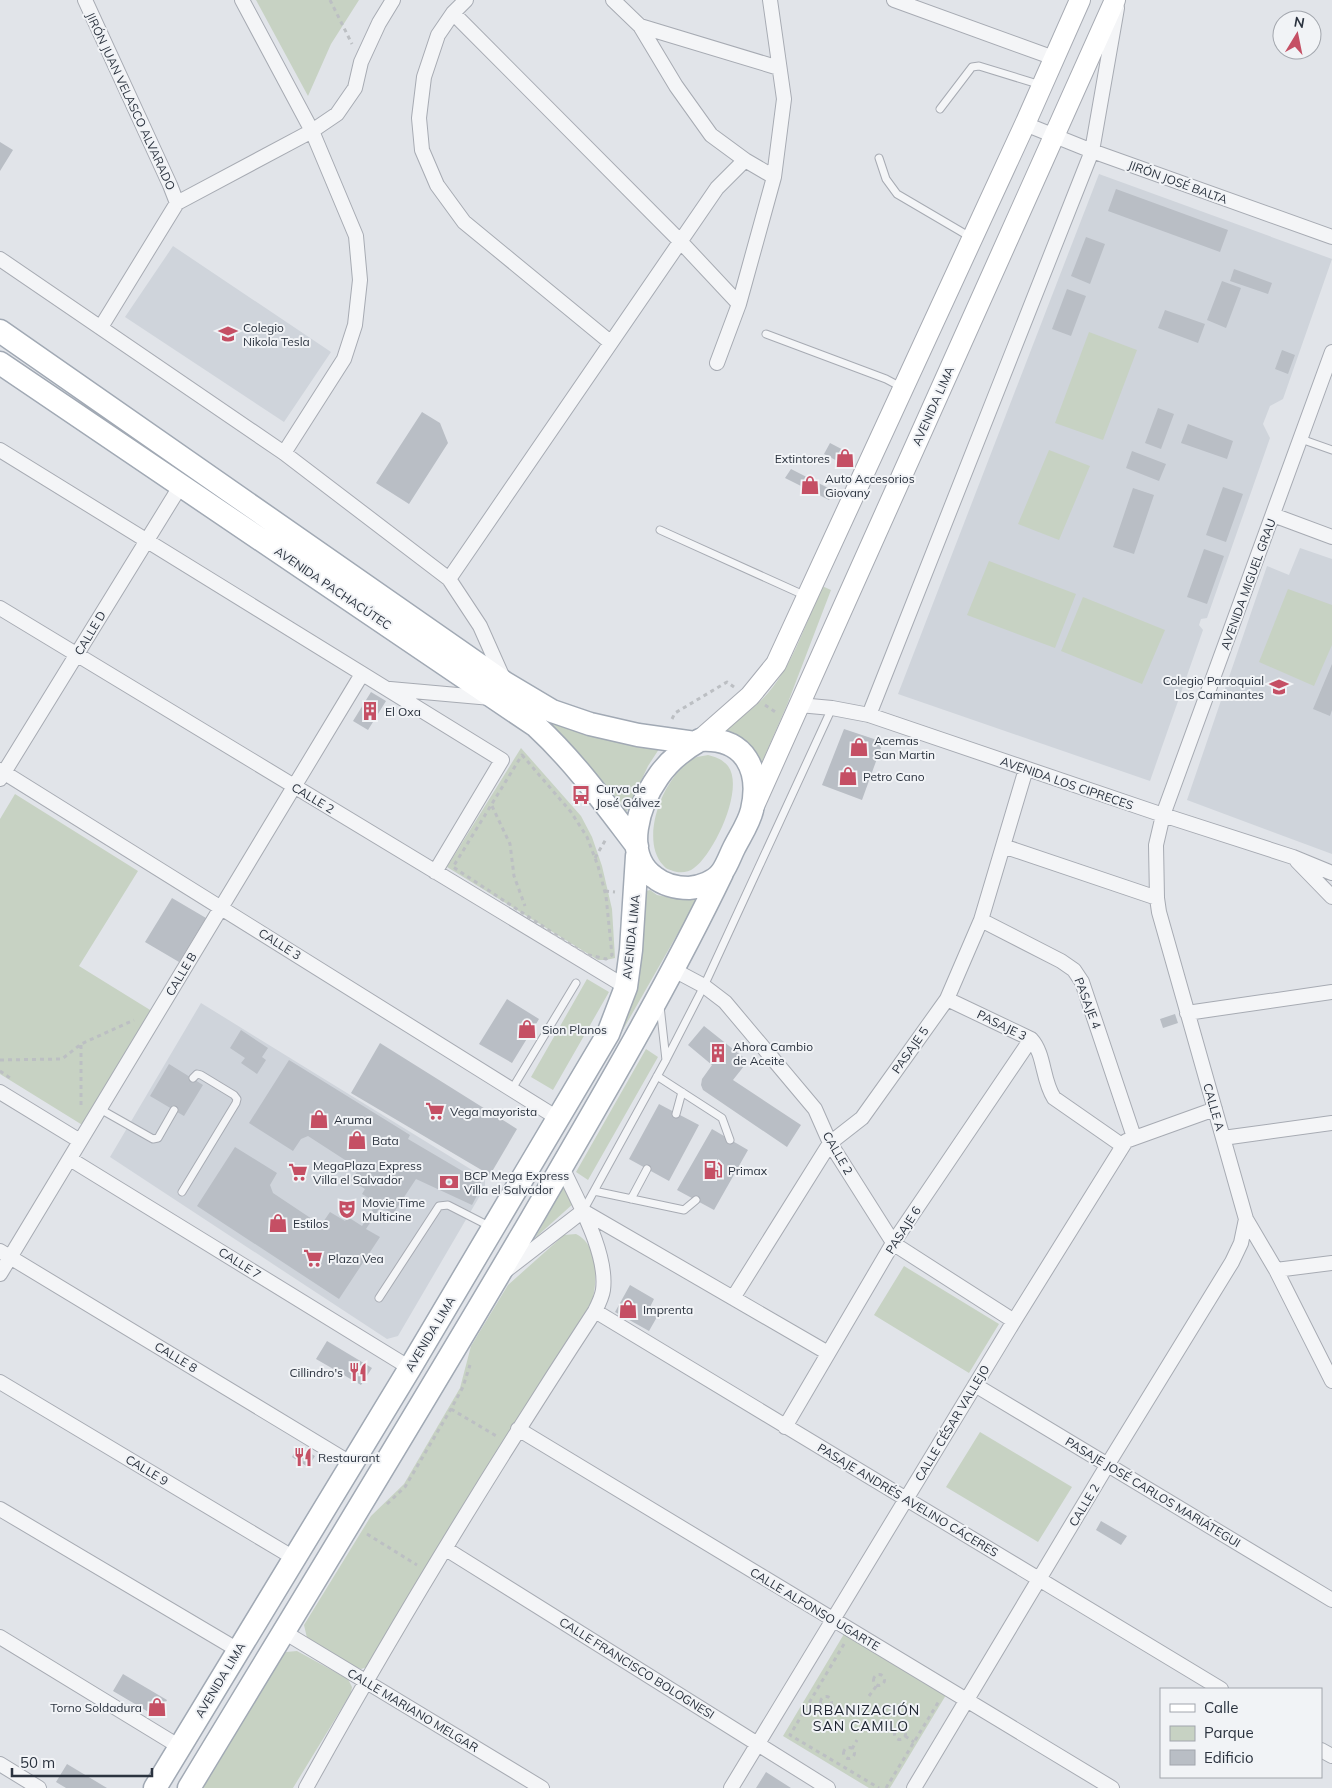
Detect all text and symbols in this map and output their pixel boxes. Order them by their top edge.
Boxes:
street label: JIRÓN JUAN VELASCO ALVARADO [83,10,179,192]
north arrow [1272,10,1322,60]
text: N [1292,12,1306,32]
street label: JIRÓN JOSÉ BALTA [1126,157,1230,207]
place label: Colegio Nikola Tesla [243,320,310,349]
school or university icon: Colegio Nikola Tesla [217,323,239,345]
street label: AVENIDA LIMA [909,364,957,448]
shop icon: Extintores [834,447,856,469]
place label: Extintores [775,451,830,466]
place label: Auto Accesorios Giovany [825,471,915,500]
shop icon: Auto Accesorios Giovany [799,474,821,496]
street label: AVENIDA MIGUEL GRAU [1217,516,1279,652]
street label: AVENIDA PACHACÚTEC [272,543,394,633]
street label: CALLE D [71,608,109,658]
place label: Colegio Parroquial Los Caminantes [1163,673,1264,702]
school or university icon: Colegio Parroquial Los Caminantes [1268,676,1290,698]
building icon: El Oxa [359,700,381,722]
place label: El Oxa [385,704,421,719]
place label: Acemas San Martin [874,733,935,762]
shop icon: Acemas San Martin [848,736,870,758]
street label: AVENIDA LOS CIPRECES [999,753,1135,813]
shop icon: Petro Cano [837,765,859,787]
place label: Petro Cano [863,769,925,784]
street label: CALLE 2 [289,779,337,817]
place label: Curva de José Gálvez [596,781,660,810]
bus stop icon: Curva de José Gálvez [570,784,592,806]
street label: AVENIDA LIMA [619,894,643,980]
street label: CALLE 3 [256,925,304,963]
street label: CALLE B [162,949,200,999]
street label: PASAJE 4 [1071,975,1105,1031]
street label: PASAJE 3 [975,1007,1029,1043]
shop icon: Sion Planos [516,1018,538,1040]
place label: Sion Planos [542,1022,607,1037]
street label: PASAJE 5 [888,1024,932,1076]
place label: Ahora Cambio de Aceite [733,1039,813,1068]
building icon: Ahora Cambio de Aceite [707,1042,729,1064]
street label: CALLE A [1200,1081,1228,1133]
supermarket icon: Vega mayorista [424,1100,446,1122]
place label: Vega mayorista [450,1104,537,1119]
shop icon: Aruma [308,1108,330,1130]
place label: Aruma [334,1112,372,1127]
shop icon: Bata [346,1129,368,1151]
street label: CALLE 2 [820,1129,856,1177]
place label: Bata [372,1133,399,1148]
place label: MegaPlaza Express Villa el Salvador [313,1158,422,1187]
fuel station icon: Primax [702,1159,724,1181]
supermarket icon: MegaPlaza Express Villa el Salvador [287,1161,309,1183]
place label: Primax [728,1163,768,1178]
place label: BCP Mega Express Villa el Salvador [464,1168,569,1197]
bank icon: BCP Mega Express Villa el Salvador [438,1171,460,1193]
place label: Movie Time Multicine [362,1195,425,1224]
theatre icon: Movie Time Multicine [336,1198,358,1220]
street label: PASAJE 6 [882,1203,924,1257]
shop icon: Estilos [267,1212,289,1234]
place label: Estilos [293,1216,329,1231]
street label: CALLE 7 [216,1244,264,1282]
supermarket icon: Plaza Vea [302,1247,324,1269]
place label: Plaza Vea [328,1251,384,1266]
street label: AVENIDA LIMA [402,1293,458,1374]
shop icon: Imprenta [617,1298,639,1320]
place label: Imprenta [643,1302,693,1317]
street label: CALLE 8 [152,1338,200,1376]
restaurant icon: Cillindro's [347,1361,369,1383]
street label: CALLE CÉSAR VALLEJO [911,1362,993,1484]
place label: Cillindro's [289,1365,343,1380]
street label: PASAJE JOSÉ CARLOS MARIÁTEGUI [1063,1434,1243,1550]
street label: PASAJE ANDRÉS AVELINO CÁCERES [815,1440,1001,1560]
restaurant icon: Restaurant [292,1446,314,1468]
place label: Restaurant [318,1450,380,1465]
street label: CALLE 9 [123,1451,171,1489]
street label: CALLE 2 [1065,1481,1103,1529]
street label: CALLE ALFONSO UGARTE [747,1564,883,1654]
street label: CALLE FRANCISCO BOLOGNESI [557,1614,717,1722]
street label: AVENIDA LIMA [192,1639,248,1720]
street label: CALLE MARIANO MELGAR [345,1665,481,1755]
legend [1160,1688,1322,1778]
shop icon: Torno Soldadura [146,1696,168,1718]
text: Calle [1204,1698,1238,1717]
place label: Torno Soldadura [50,1700,142,1715]
district label: URBANIZACIÓN SAN CAMILO [802,1701,920,1735]
text: Parque [1204,1723,1254,1742]
scale bar [12,1746,152,1778]
text: Edificio [1204,1748,1254,1767]
text: 50 m [20,1753,55,1772]

